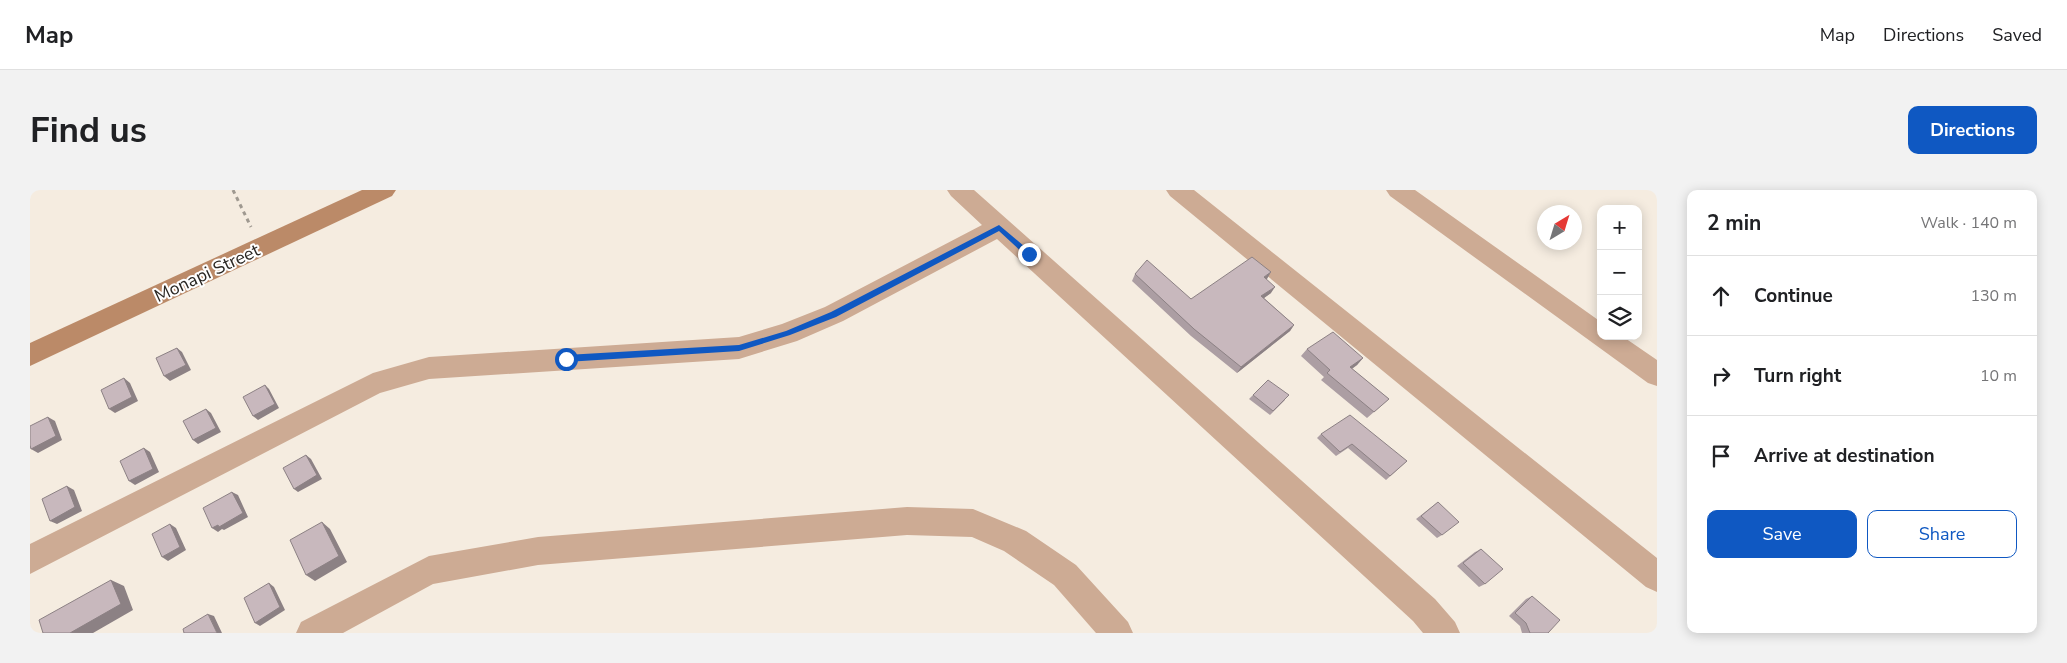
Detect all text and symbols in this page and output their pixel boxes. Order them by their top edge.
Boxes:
text: Map [25,19,73,51]
text: Map [1820,23,1855,47]
text: Directions [1883,23,1964,47]
text: Saved [1992,23,2042,47]
button: Directions [1908,106,2037,154]
text: Find us [30,107,147,154]
north arrow [1537,205,1582,250]
map controls [1597,205,1642,340]
button: + [1597,205,1642,250]
text: 2 min [1707,209,1761,237]
text: Walk · 140 m [1921,212,2017,234]
street label: Monapi Street [150,238,264,308]
route end [1018,243,1041,266]
button: − [1597,250,1642,295]
icon: ahead [1707,282,1735,310]
text: Continue [1754,283,1833,309]
text: 130 m [1970,285,2017,307]
button: layers [1597,295,1642,340]
route start [555,348,578,371]
icon: right [1707,362,1735,390]
text: Turn right [1754,363,1841,389]
text: 10 m [1980,365,2017,387]
icon: arrive [1707,442,1735,470]
text: Arrive at destination [1754,443,1935,469]
button: Save [1707,510,1857,558]
button: Share [1867,510,2017,558]

